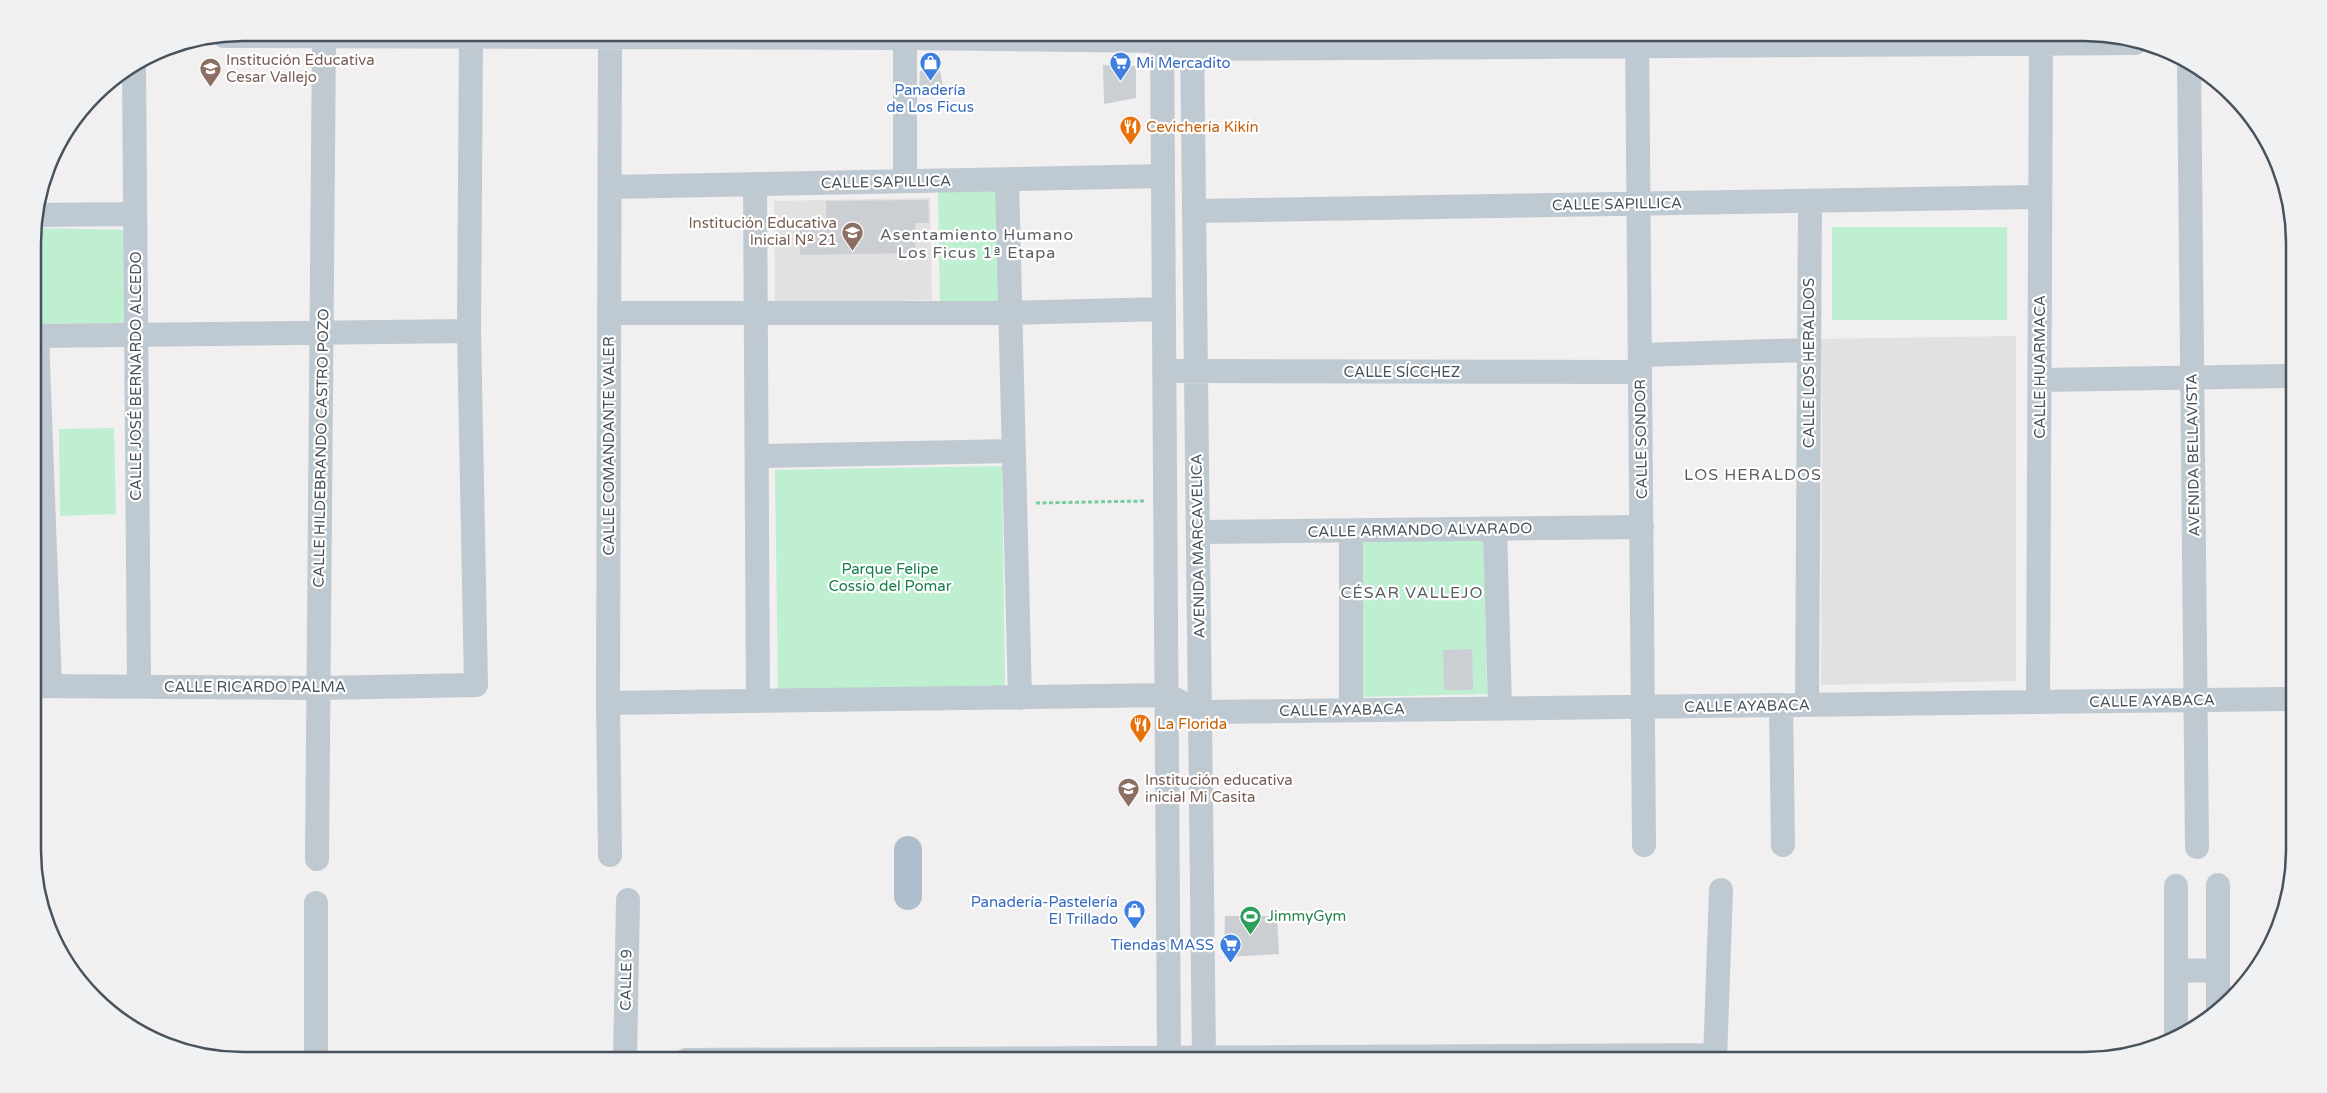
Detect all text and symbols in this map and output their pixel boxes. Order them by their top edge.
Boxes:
shop icon: Panadería de Los Ficus [918,50,942,81]
place label: Institución Educativa Cesar Vallejo [226,51,375,86]
supermarket icon: Mi Mercadito [1108,51,1132,82]
place label: Mi Mercadito [1136,54,1231,72]
school or university icon: Institución Educativa Cesar Vallejo [198,57,222,88]
place label: Panadería de Los Ficus [886,81,974,116]
restaurant icon: Cevichería Kikín [1118,115,1142,146]
place label: Cevichería Kikín [1146,118,1259,136]
street label: CALLE SAPILLICA [821,172,951,192]
street label: CALLE SAPILLICA [1552,194,1682,214]
place label: Institución Educativa Inicial Nº 21 [688,214,837,249]
school or university icon: Institución Educativa Inicial Nº 21 [841,220,865,251]
district label: Asentamiento Humano Los Ficus 1ª Etapa [880,225,1074,263]
street label: CALLE JOSÉ BERNARDO ALCEDO [127,251,145,501]
street label: CALLE LOS HERALDOS [1800,278,1818,448]
street label: CALLE HUARMACA [2031,295,2049,439]
street label: CALLE HILDEBRANDO CASTRO POZO [310,308,332,588]
street label: CALLE COMANDANTE VALER [600,336,618,556]
street label: CALLE SÍCCHEZ [1344,363,1460,381]
street label: AVENIDA BELLAVISTA [2183,373,2203,537]
street label: CALLE SONDOR [1631,379,1651,499]
street label: AVENIDA MARCAVELICA [1187,453,1209,639]
district label: LOS HERALDOS [1684,465,1822,485]
street label: CALLE ARMANDO ALVARADO [1308,519,1532,541]
park label: Parque Felipe Cossío del Pomar [829,560,952,595]
district label: CÉSAR VALLEJO [1340,583,1484,603]
street label: CALLE RICARDO PALMA [164,678,346,696]
street label: CALLE AYABACA [2089,691,2215,711]
street label: CALLE AYABACA [1684,696,1810,716]
street label: CALLE AYABACA [1279,700,1405,720]
restaurant icon: La Florida [1129,712,1153,743]
place label: La Florida [1157,715,1227,733]
place label: Institución educativa inicial Mi Casita [1145,771,1293,806]
school or university icon: Institución educativa inicial Mi Casita [1117,777,1141,808]
place label: Panadería-Pastelería El Trillado [971,893,1118,928]
shop icon: Panadería-Pastelería El Trillado [1122,899,1146,930]
sports icon: JimmyGym [1239,904,1263,935]
place label: JimmyGym [1267,907,1346,925]
supermarket icon: Tiendas MASS [1218,933,1242,964]
place label: Tiendas MASS [1110,936,1214,954]
street label: CALLE 9 [616,949,636,1011]

